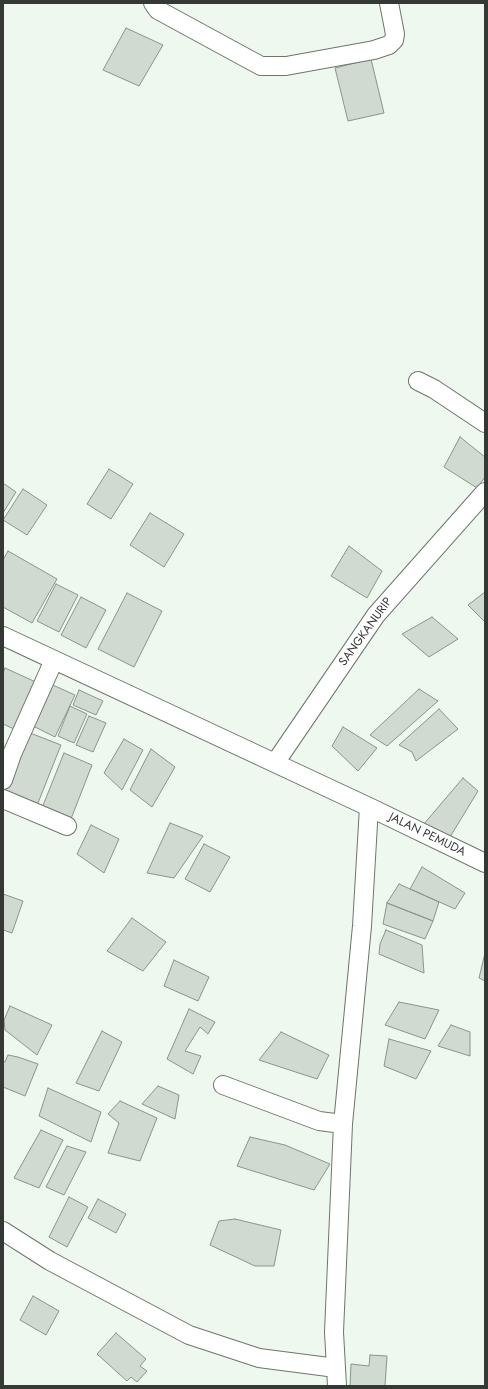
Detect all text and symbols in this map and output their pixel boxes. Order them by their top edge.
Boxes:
street label: SANGKANURIP [336,595,396,669]
street label: JALAN PEMUDA [386,810,468,860]

